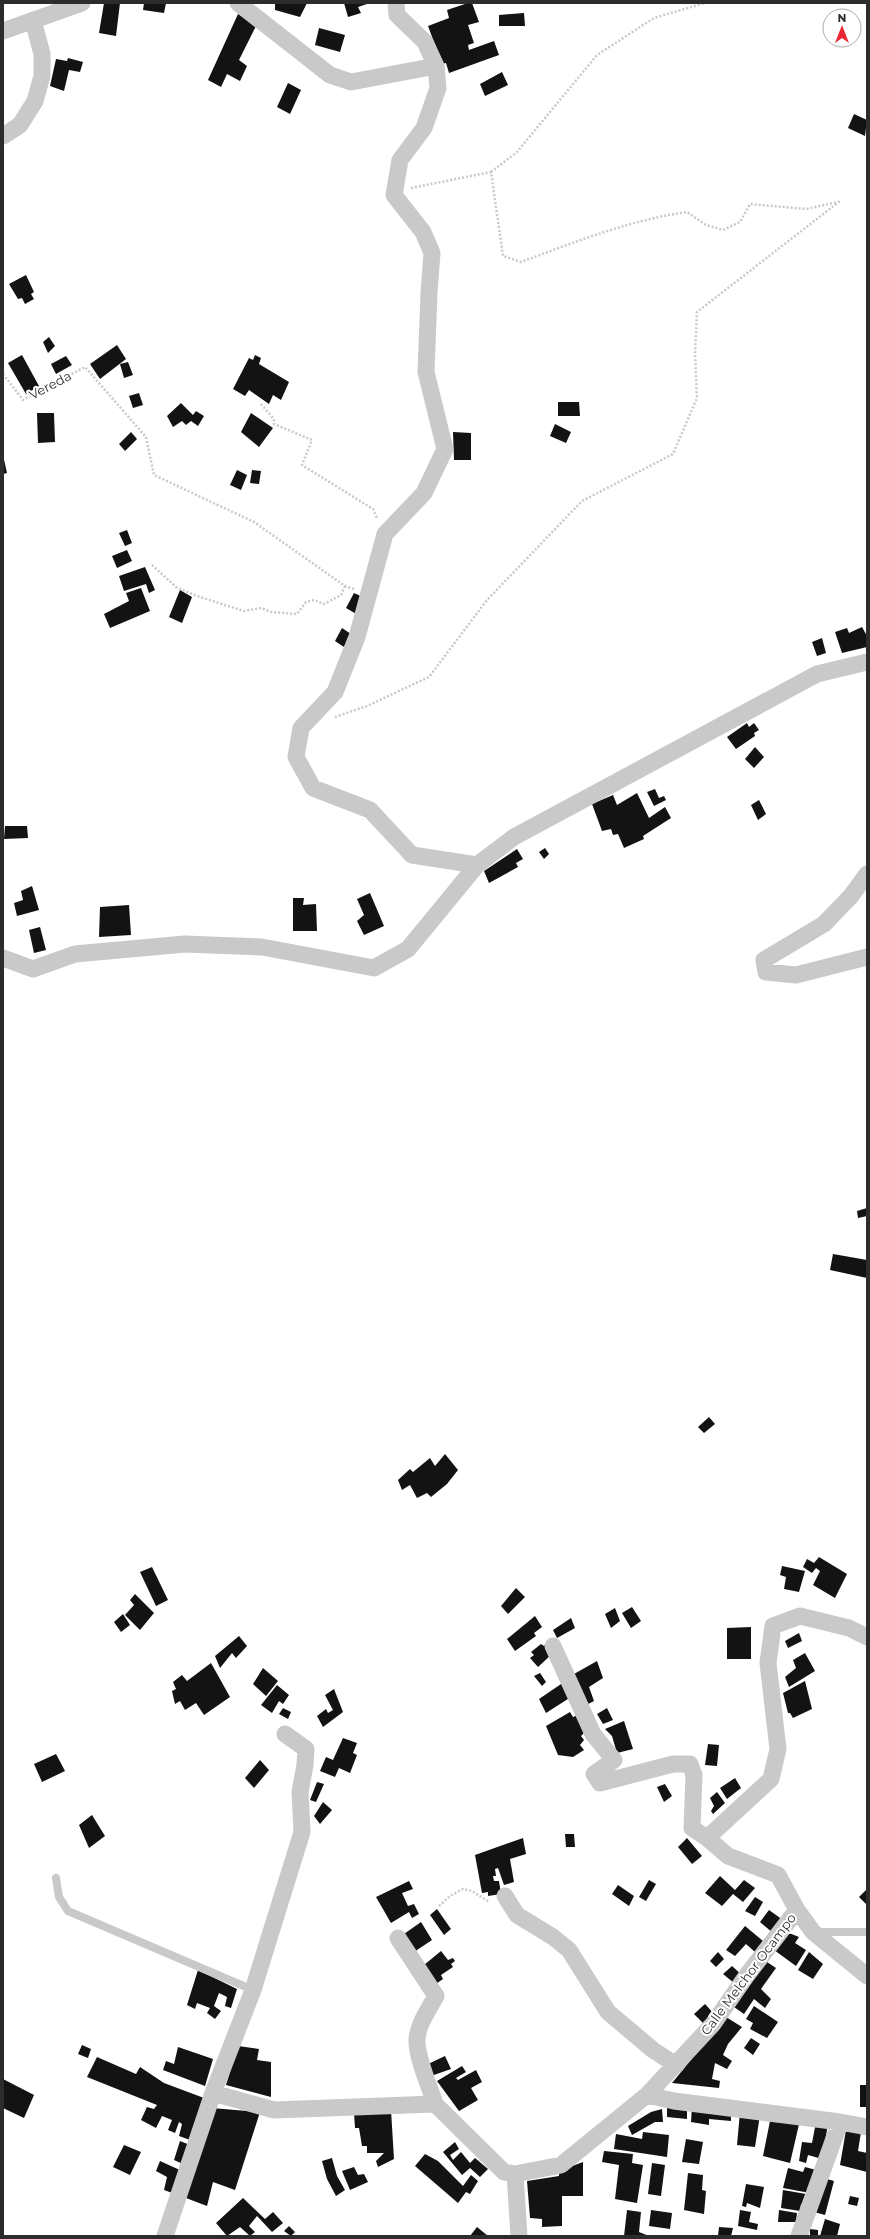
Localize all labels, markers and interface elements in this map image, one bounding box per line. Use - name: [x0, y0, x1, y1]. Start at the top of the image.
- north arrow: [822, 8, 862, 48]
- text: N: [838, 11, 846, 25]
- street label: Vereda: [26, 367, 74, 403]
- street label: Calle Melchor Ocampo: [697, 1910, 799, 2038]

